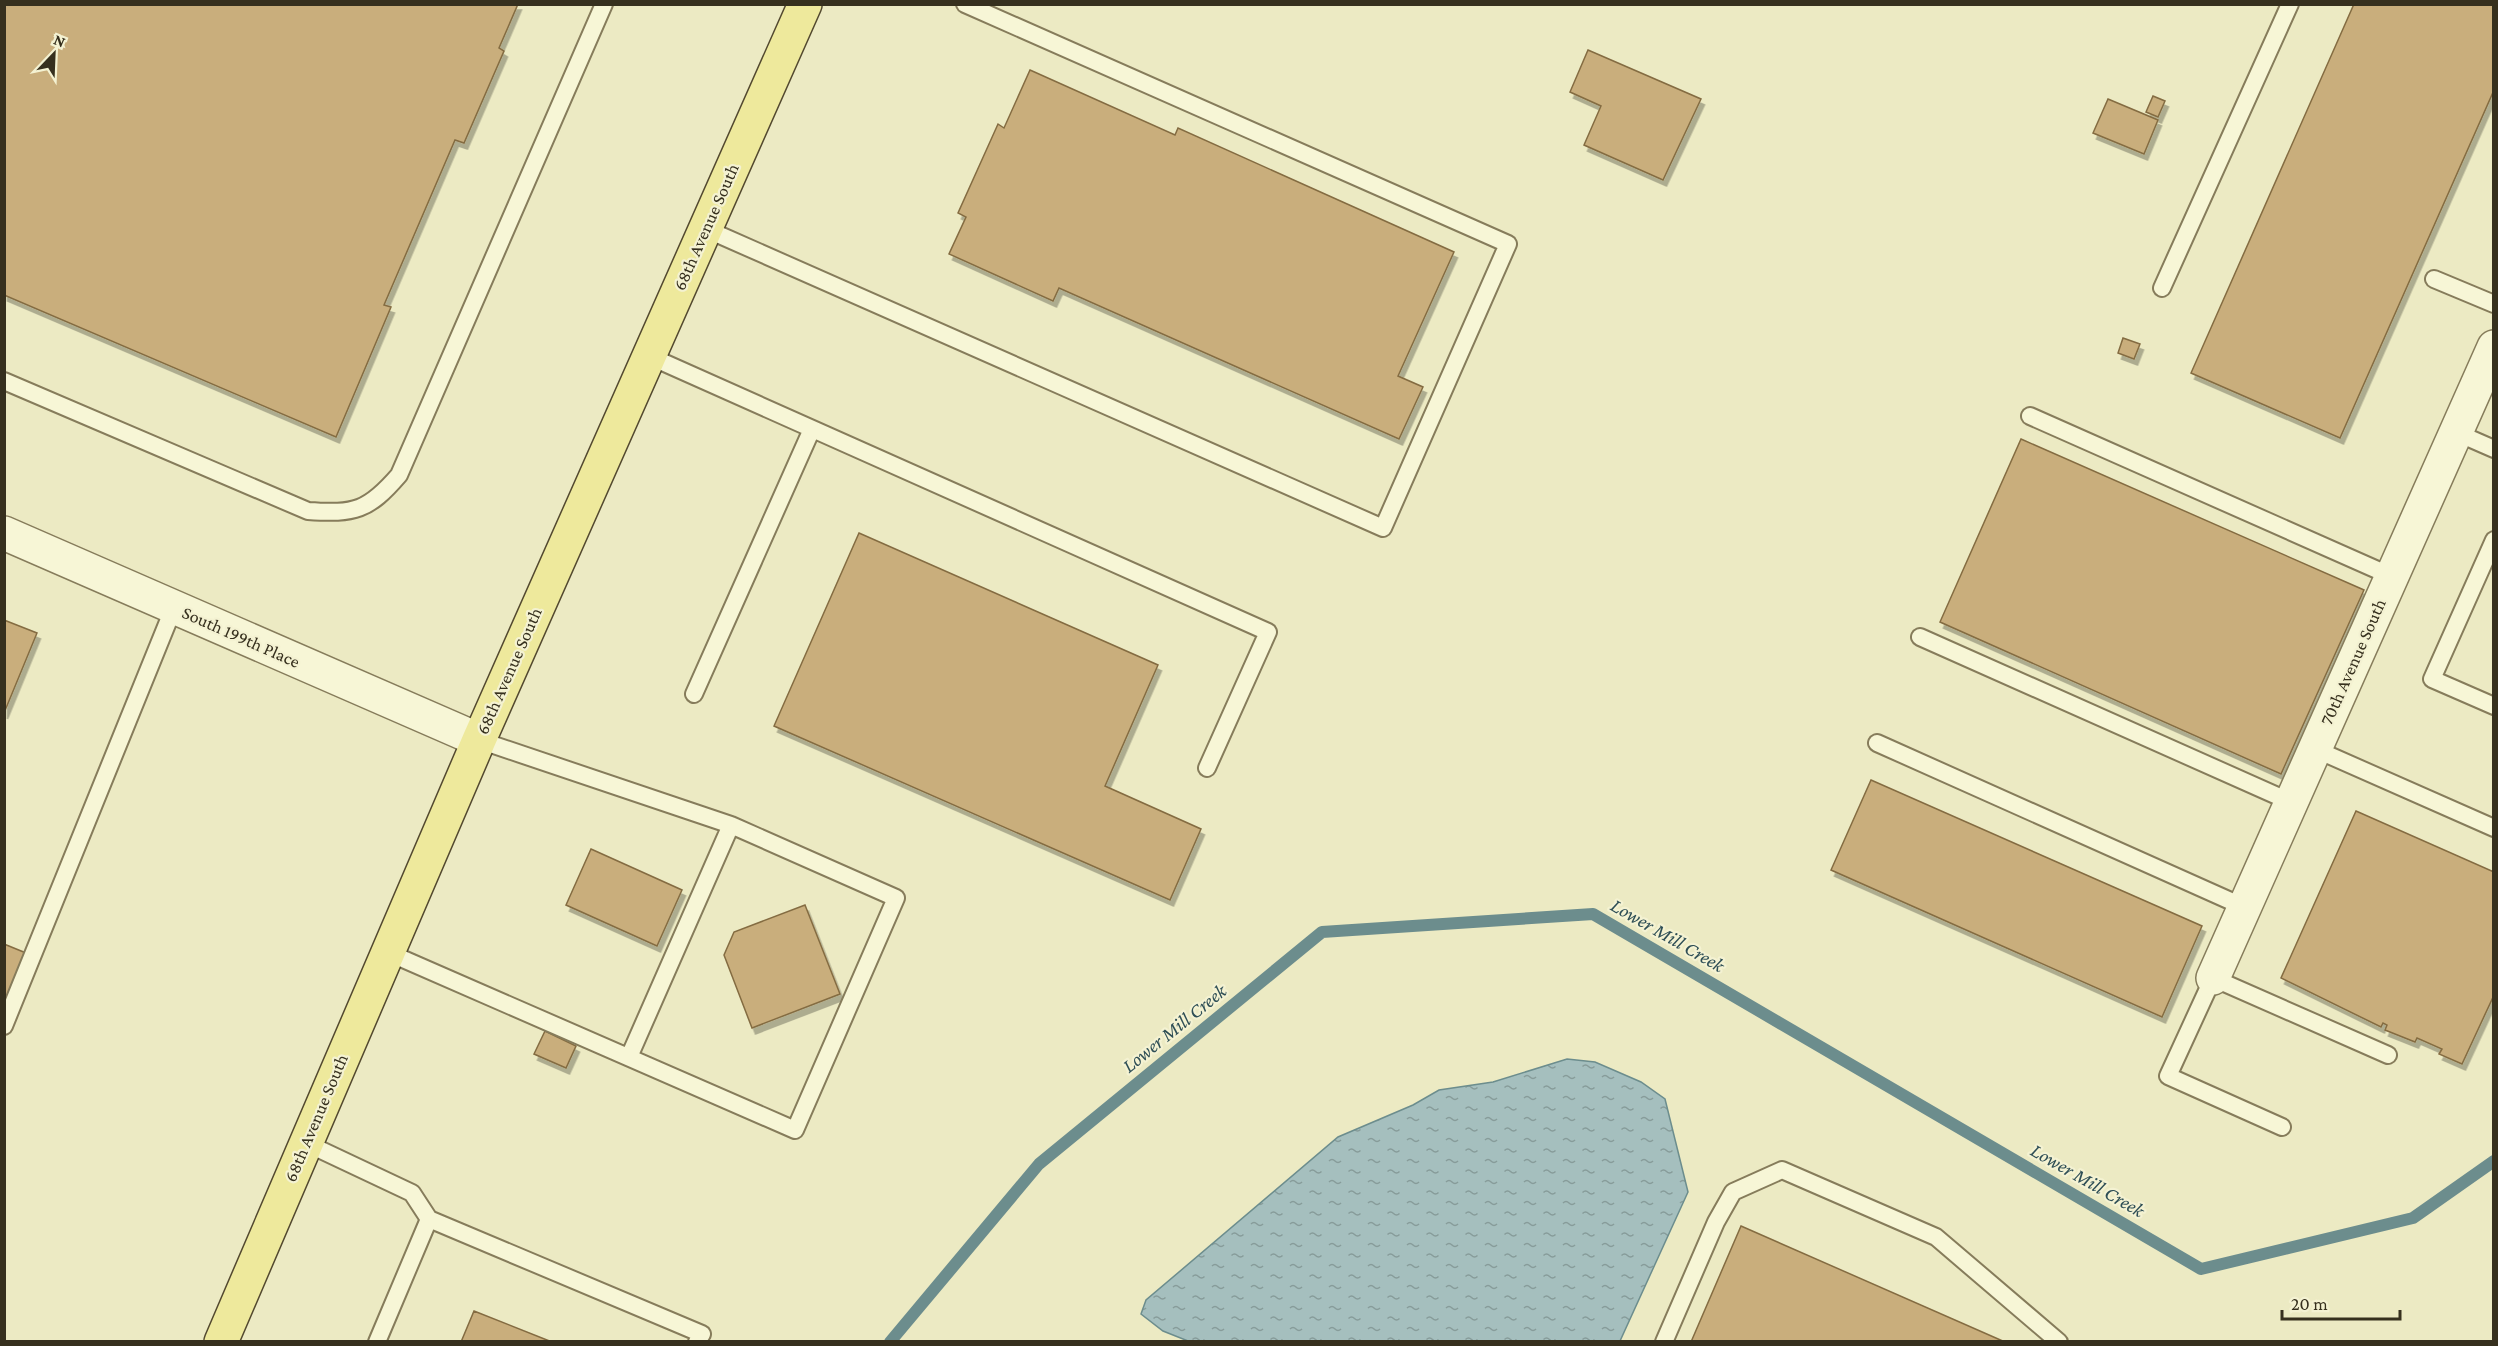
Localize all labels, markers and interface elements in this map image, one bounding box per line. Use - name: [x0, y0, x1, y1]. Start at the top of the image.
- north arrow: [24, 24, 84, 84]
- text: N: [51, 31, 68, 51]
- street label: 68th Avenue South: [669, 160, 743, 293]
- street label: 70th Avenue South: [2316, 595, 2390, 728]
- street label: South 199th Place: [179, 602, 303, 672]
- street label: 68th Avenue South: [472, 604, 546, 737]
- water label: Lower Mill Creek: [1607, 894, 1730, 977]
- water label: Lower Mill Creek: [1118, 979, 1231, 1077]
- street label: 68th Avenue South: [280, 1051, 352, 1185]
- water label: Lower Mill Creek: [2027, 1139, 2150, 1222]
- scale bar: [2282, 1283, 2400, 1321]
- text: 20 m: [2291, 1294, 2328, 1314]

